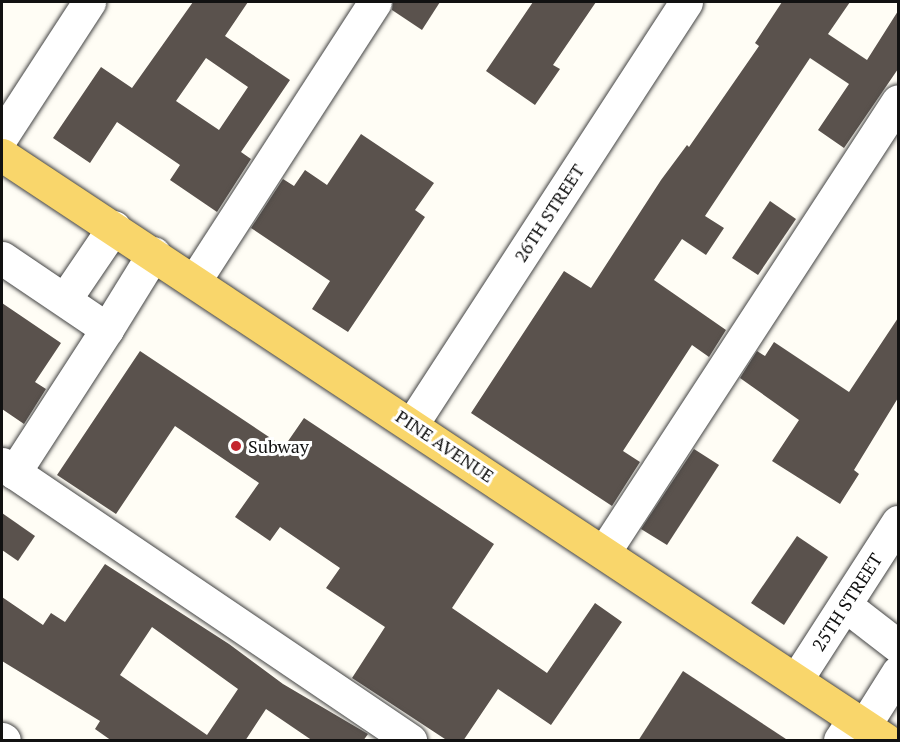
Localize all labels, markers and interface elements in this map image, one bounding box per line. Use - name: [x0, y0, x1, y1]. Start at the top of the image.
- street label: 26TH STREET: [509, 160, 589, 266]
- street label: PINE AVENUE: [392, 405, 498, 487]
- place label: Subway: [248, 435, 309, 457]
- marker: Subway: [229, 439, 243, 453]
- street label: 25TH STREET: [807, 549, 887, 655]

